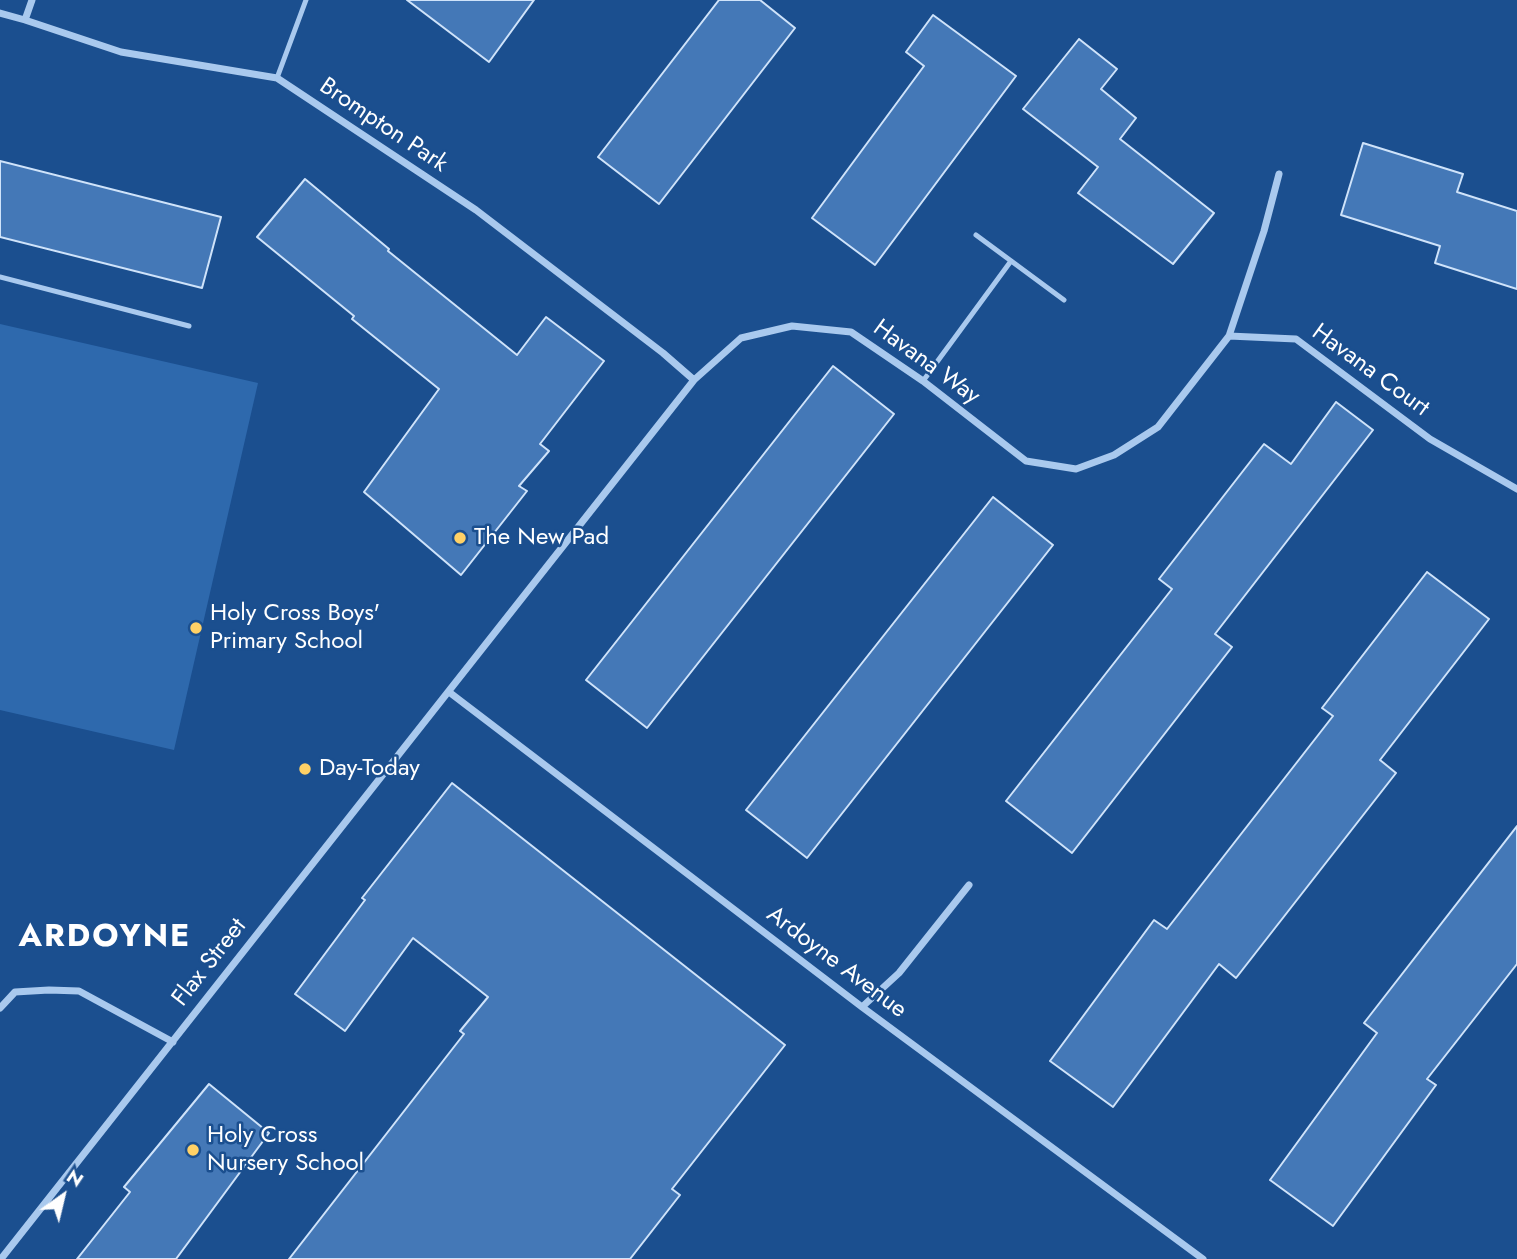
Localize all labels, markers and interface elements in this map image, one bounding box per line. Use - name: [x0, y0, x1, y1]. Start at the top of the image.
- street label: Brompton Park: [314, 73, 452, 179]
- street label: Havana Way: [867, 315, 985, 411]
- street label: Havana Court: [1306, 319, 1434, 423]
- place label: The New Pad: [474, 524, 609, 552]
- marker: The New Pad: [452, 530, 468, 546]
- place label: Holy Cross Boys' Primary School: [210, 600, 380, 656]
- marker: Holy Cross Boys' Primary School: [188, 620, 204, 636]
- place label: Day-Today: [319, 755, 420, 783]
- marker: Day-Today: [297, 761, 313, 777]
- street label: Ardoyne Avenue: [760, 901, 912, 1025]
- street label: Flax Street: [167, 913, 253, 1013]
- district label: ARDOYNE: [19, 919, 191, 957]
- place label: Holy Cross Nursery School: [207, 1122, 364, 1178]
- marker: Holy Cross Nursery School: [185, 1142, 201, 1158]
- north arrow: [28, 1161, 98, 1231]
- text: N: [61, 1163, 89, 1194]

